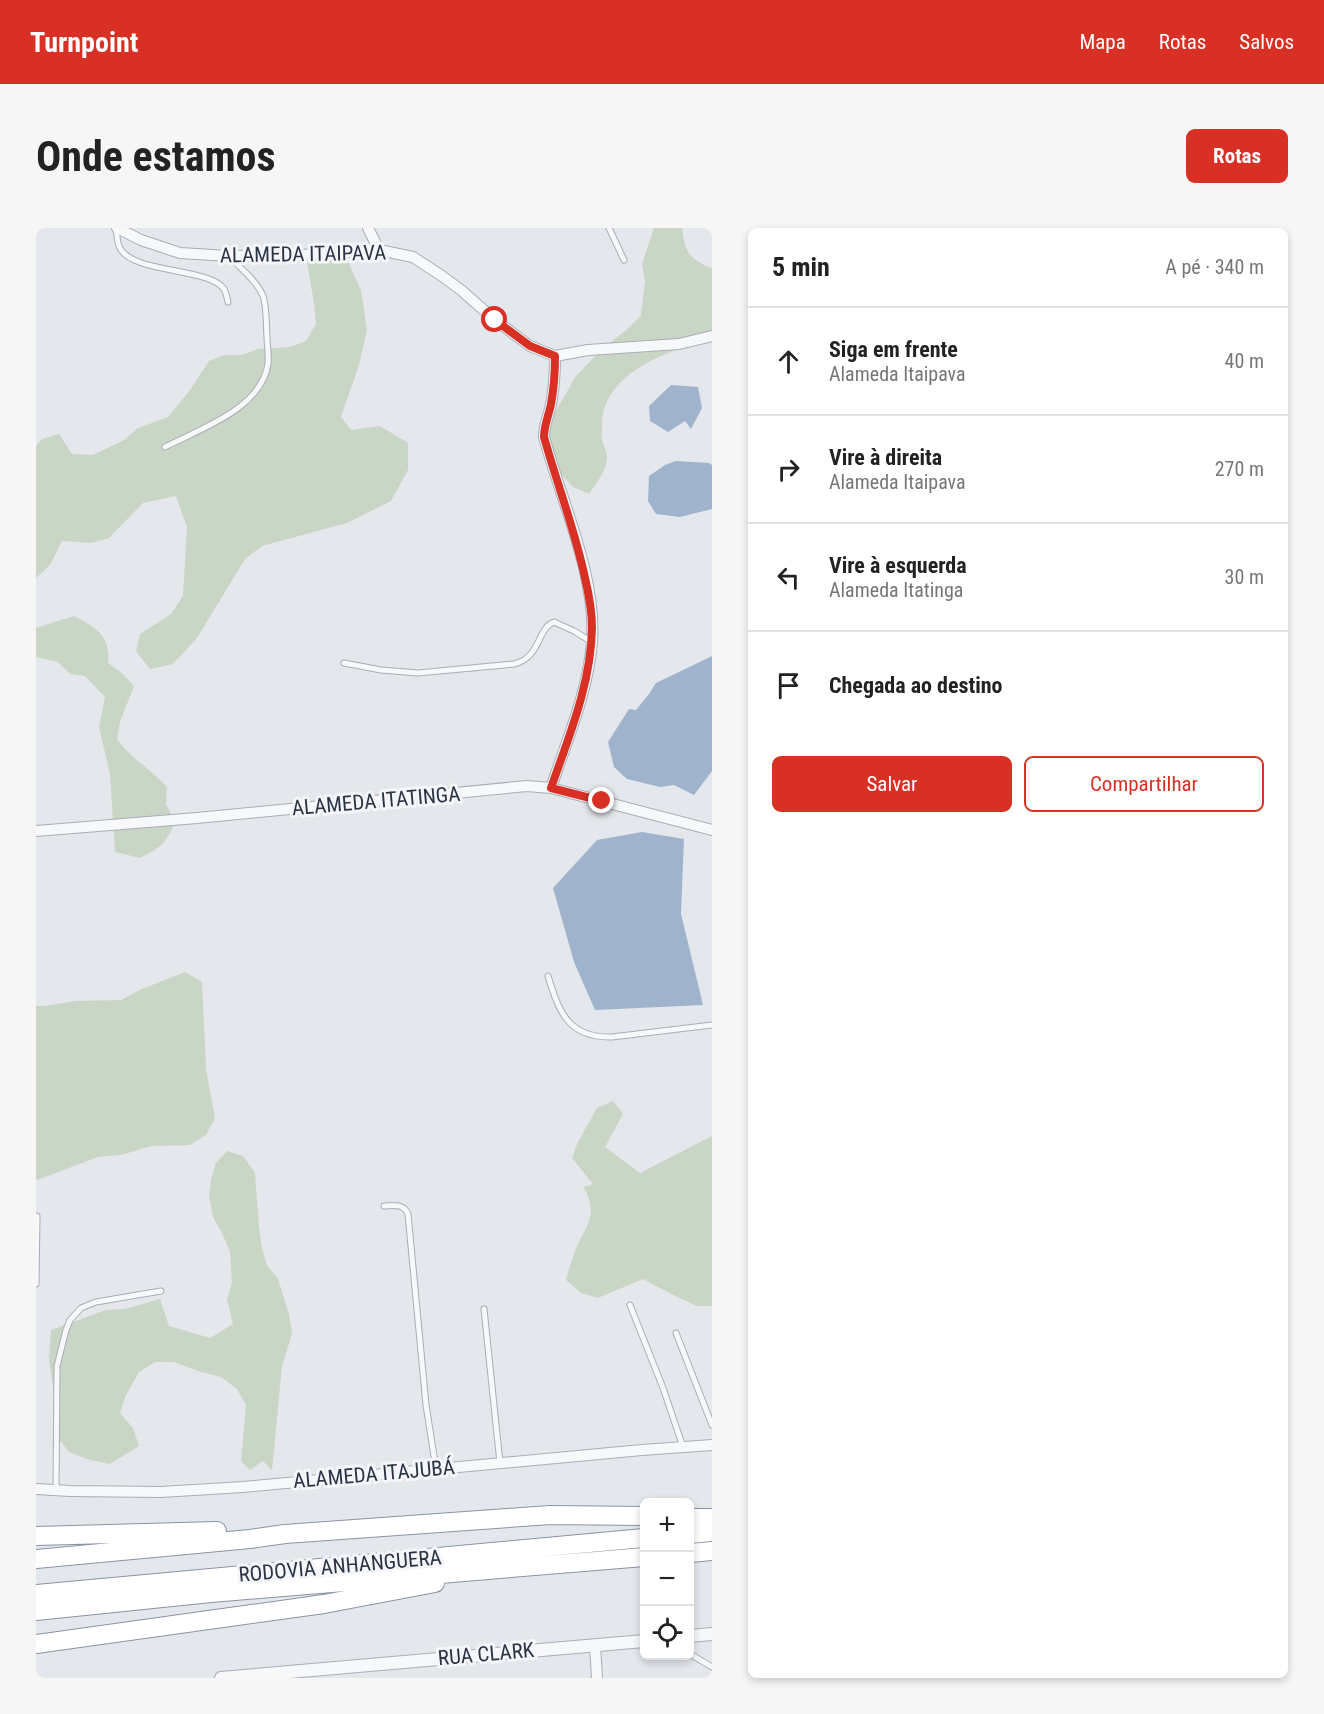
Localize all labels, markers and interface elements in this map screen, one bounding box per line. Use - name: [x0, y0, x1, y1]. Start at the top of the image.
- text: Turnpoint: [30, 26, 138, 59]
- text: Mapa: [1079, 30, 1126, 54]
- text: Rotas: [1159, 30, 1206, 54]
- text: Salvos: [1239, 30, 1294, 54]
- button: Rotas: [1186, 129, 1288, 183]
- text: Onde estamos: [36, 132, 276, 181]
- street label: ALAMEDA ITAIPAVA: [220, 241, 386, 267]
- text: 5 min: [772, 252, 830, 282]
- text: A pé · 340 m: [1165, 255, 1264, 279]
- route start: [481, 306, 507, 332]
- text: Siga em frente: [829, 337, 958, 362]
- icon: ahead: [772, 345, 805, 378]
- text: 40 m: [1225, 349, 1264, 373]
- text: Alameda Itaipava: [829, 362, 966, 386]
- text: Vire à direita: [829, 445, 942, 470]
- icon: right: [772, 453, 805, 486]
- text: 270 m: [1215, 457, 1264, 481]
- text: Alameda Itaipava: [829, 470, 966, 494]
- text: Vire à esquerda: [829, 553, 967, 578]
- icon: left: [772, 561, 805, 594]
- text: 30 m: [1225, 565, 1264, 589]
- text: Alameda Itatinga: [829, 578, 963, 602]
- icon: arrive: [772, 669, 805, 702]
- text: Chegada ao destino: [829, 673, 1003, 698]
- button: Salvar: [772, 756, 1012, 812]
- button: Compartilhar: [1024, 756, 1264, 812]
- street label: ALAMEDA ITATINGA: [291, 782, 461, 820]
- route end: [588, 787, 614, 813]
- street label: ALAMEDA ITAJUBÁ: [292, 1455, 456, 1493]
- map controls: [640, 1498, 694, 1660]
- button: +: [640, 1498, 694, 1552]
- street label: RODOVIA ANHANGUERA: [238, 1545, 442, 1587]
- button: −: [640, 1552, 694, 1606]
- button: locate: [640, 1606, 694, 1660]
- street label: RUA CLARK: [437, 1638, 536, 1670]

